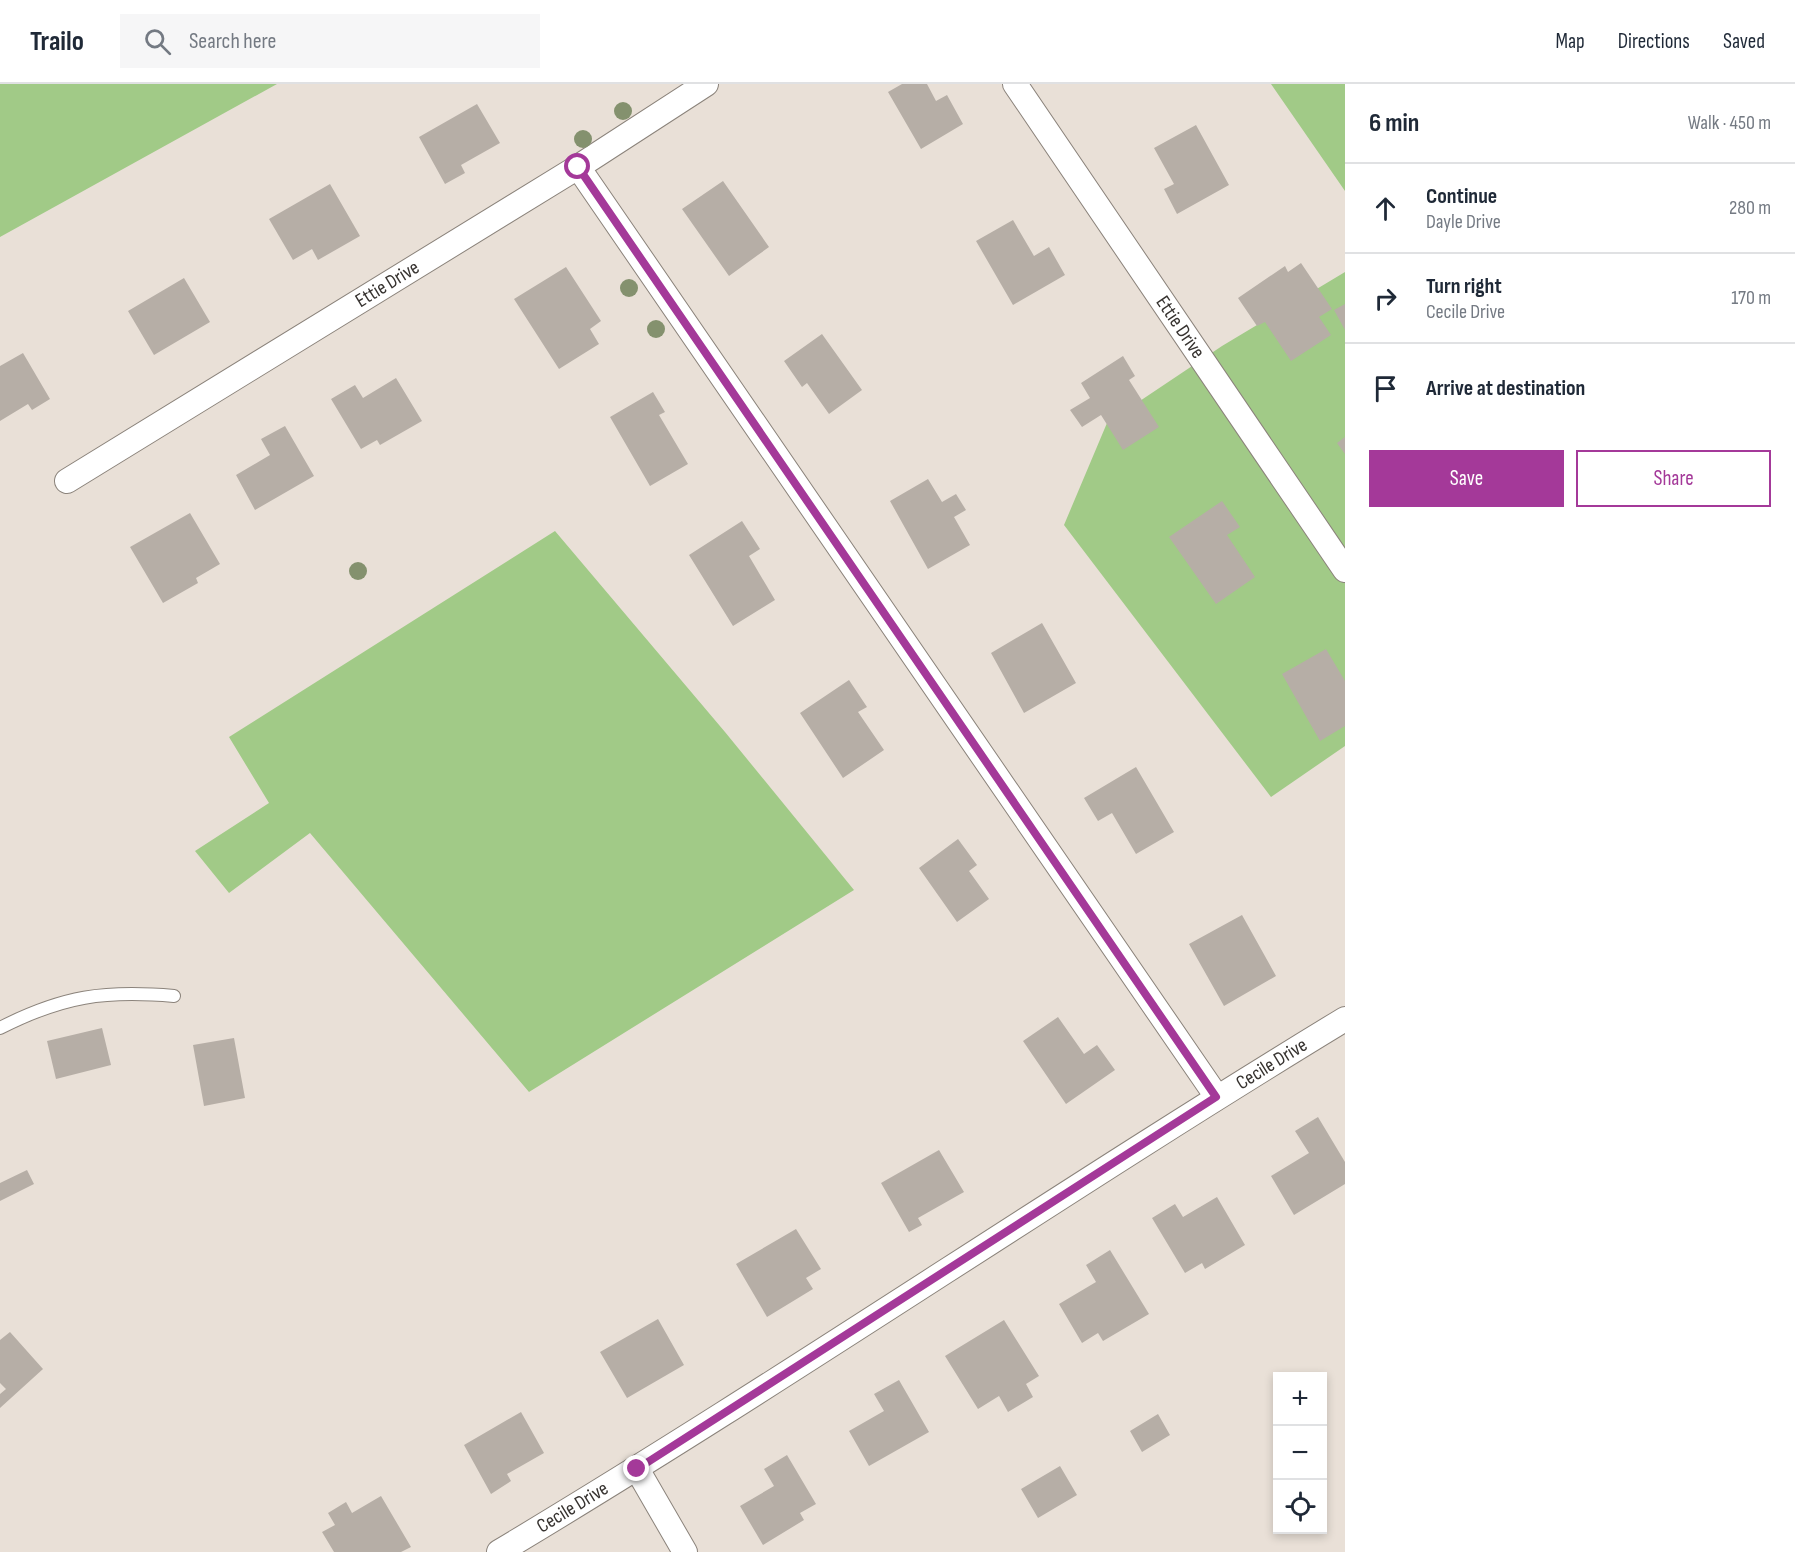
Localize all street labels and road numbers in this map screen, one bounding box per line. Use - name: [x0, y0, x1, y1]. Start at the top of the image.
- street label: Ettie Drive: [351, 255, 424, 313]
- street label: Ettie Drive: [1150, 291, 1210, 363]
- street label: Cecile Drive: [1232, 1033, 1312, 1095]
- street label: Cecile Drive: [533, 1477, 613, 1538]

